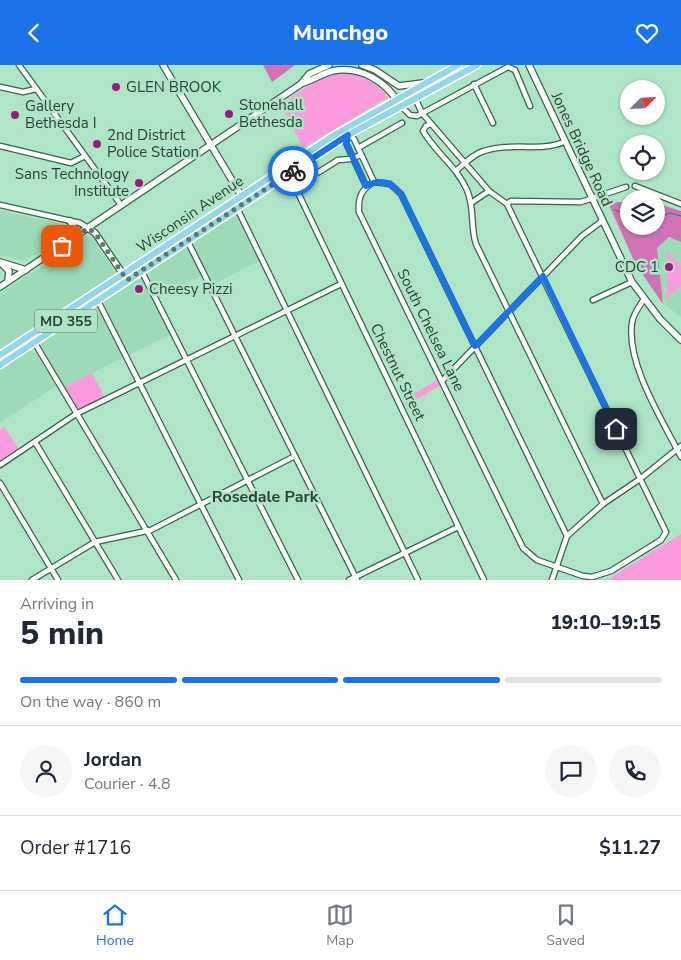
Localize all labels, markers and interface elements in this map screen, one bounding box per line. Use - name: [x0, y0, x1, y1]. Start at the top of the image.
- text: Munchgo: [293, 18, 388, 48]
- icon: back: [20, 19, 48, 47]
- icon: heart: [633, 19, 661, 47]
- place label: GLEN BROOK: [126, 77, 222, 97]
- north arrow: [620, 80, 665, 125]
- map controls: [620, 80, 665, 235]
- marker: GLEN BROOK: [110, 81, 122, 93]
- street label: Jones Bridge Road: [546, 88, 617, 209]
- place label: Stonehall Bethesda: [239, 95, 304, 132]
- place label: Gallery Bethesda I: [25, 96, 96, 133]
- marker: Stonehall Bethesda: [223, 108, 235, 120]
- marker: Gallery Bethesda I: [9, 109, 21, 121]
- place label: 2nd District Police Station: [107, 125, 199, 162]
- button: locate: [620, 135, 665, 180]
- marker: 2nd District Police Station: [91, 138, 103, 150]
- courier: [268, 146, 318, 196]
- icon: bike: [279, 157, 307, 185]
- place label: Sans Technology Institute: [15, 164, 129, 201]
- street label: Wisconsin Avenue: [133, 171, 247, 257]
- marker: Sans Technology Institute: [133, 177, 145, 189]
- button: layers: [620, 190, 665, 235]
- pin: [41, 225, 83, 267]
- icon: bag: [48, 232, 76, 260]
- place label: CDC 1: [615, 257, 659, 277]
- marker: CDC 1: [663, 261, 675, 273]
- street label: South Chelsea Lane: [393, 265, 469, 395]
- place label: Cheesy Pizzi: [149, 279, 233, 299]
- marker: Cheesy Pizzi: [133, 283, 145, 295]
- road number: MD 355: [35, 310, 97, 333]
- street label: Chestnut Street: [366, 320, 431, 425]
- pin: [595, 408, 637, 450]
- icon: home: [602, 415, 630, 443]
- district label: Rosedale Park: [212, 486, 319, 508]
- text: Arriving in: [20, 593, 94, 615]
- text: 19:10–19:15: [550, 610, 661, 636]
- text: 5 min: [20, 612, 104, 655]
- text: On the way · 860 m: [20, 691, 161, 713]
- button: person: [20, 745, 72, 797]
- button: chat: [545, 745, 597, 797]
- button: phone: [609, 745, 661, 797]
- text: Jordan: [84, 747, 142, 773]
- text: Courier · 4.8: [84, 773, 170, 795]
- text: Order #1716: [20, 835, 131, 861]
- text: $11.27: [599, 835, 661, 861]
- tab: Home: [96, 901, 134, 950]
- tab: Map: [326, 901, 354, 950]
- tab: Saved: [546, 901, 585, 950]

